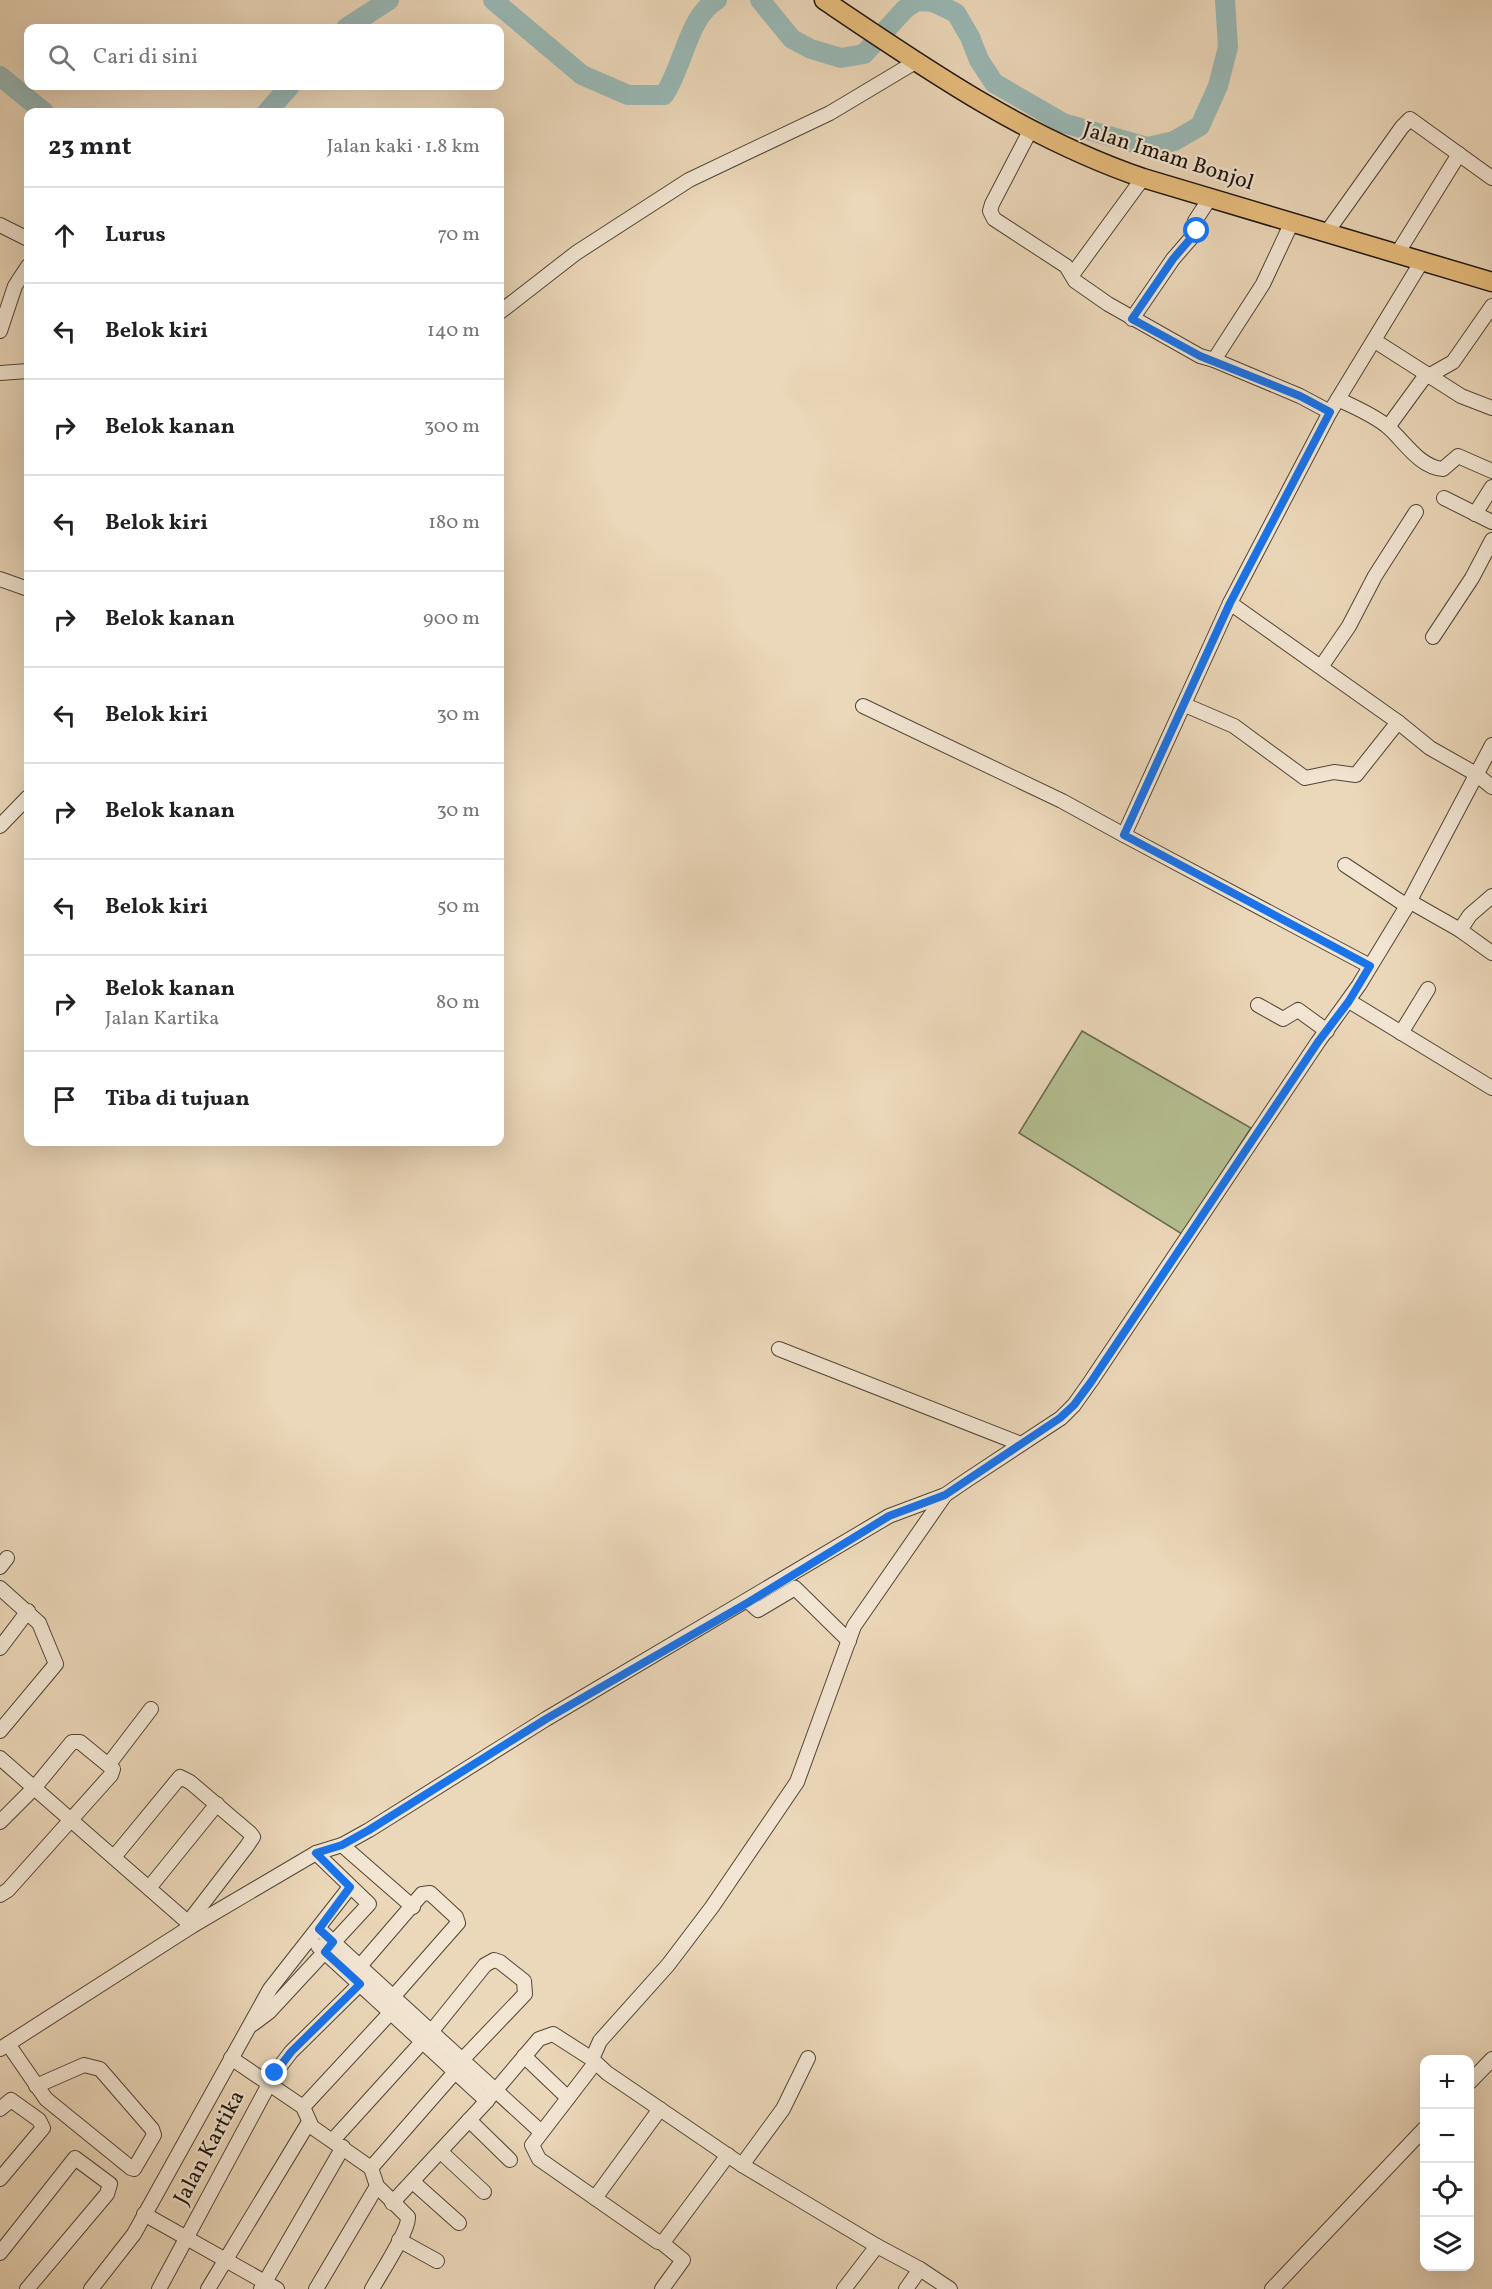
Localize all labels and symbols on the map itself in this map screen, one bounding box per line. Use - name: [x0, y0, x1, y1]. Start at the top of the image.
- street label: Jalan Imam Bonjol: [1078, 115, 1258, 199]
- route start: [1183, 217, 1209, 243]
- route end: [261, 2059, 287, 2085]
- street label: Jalan Kartika: [167, 2085, 253, 2211]

